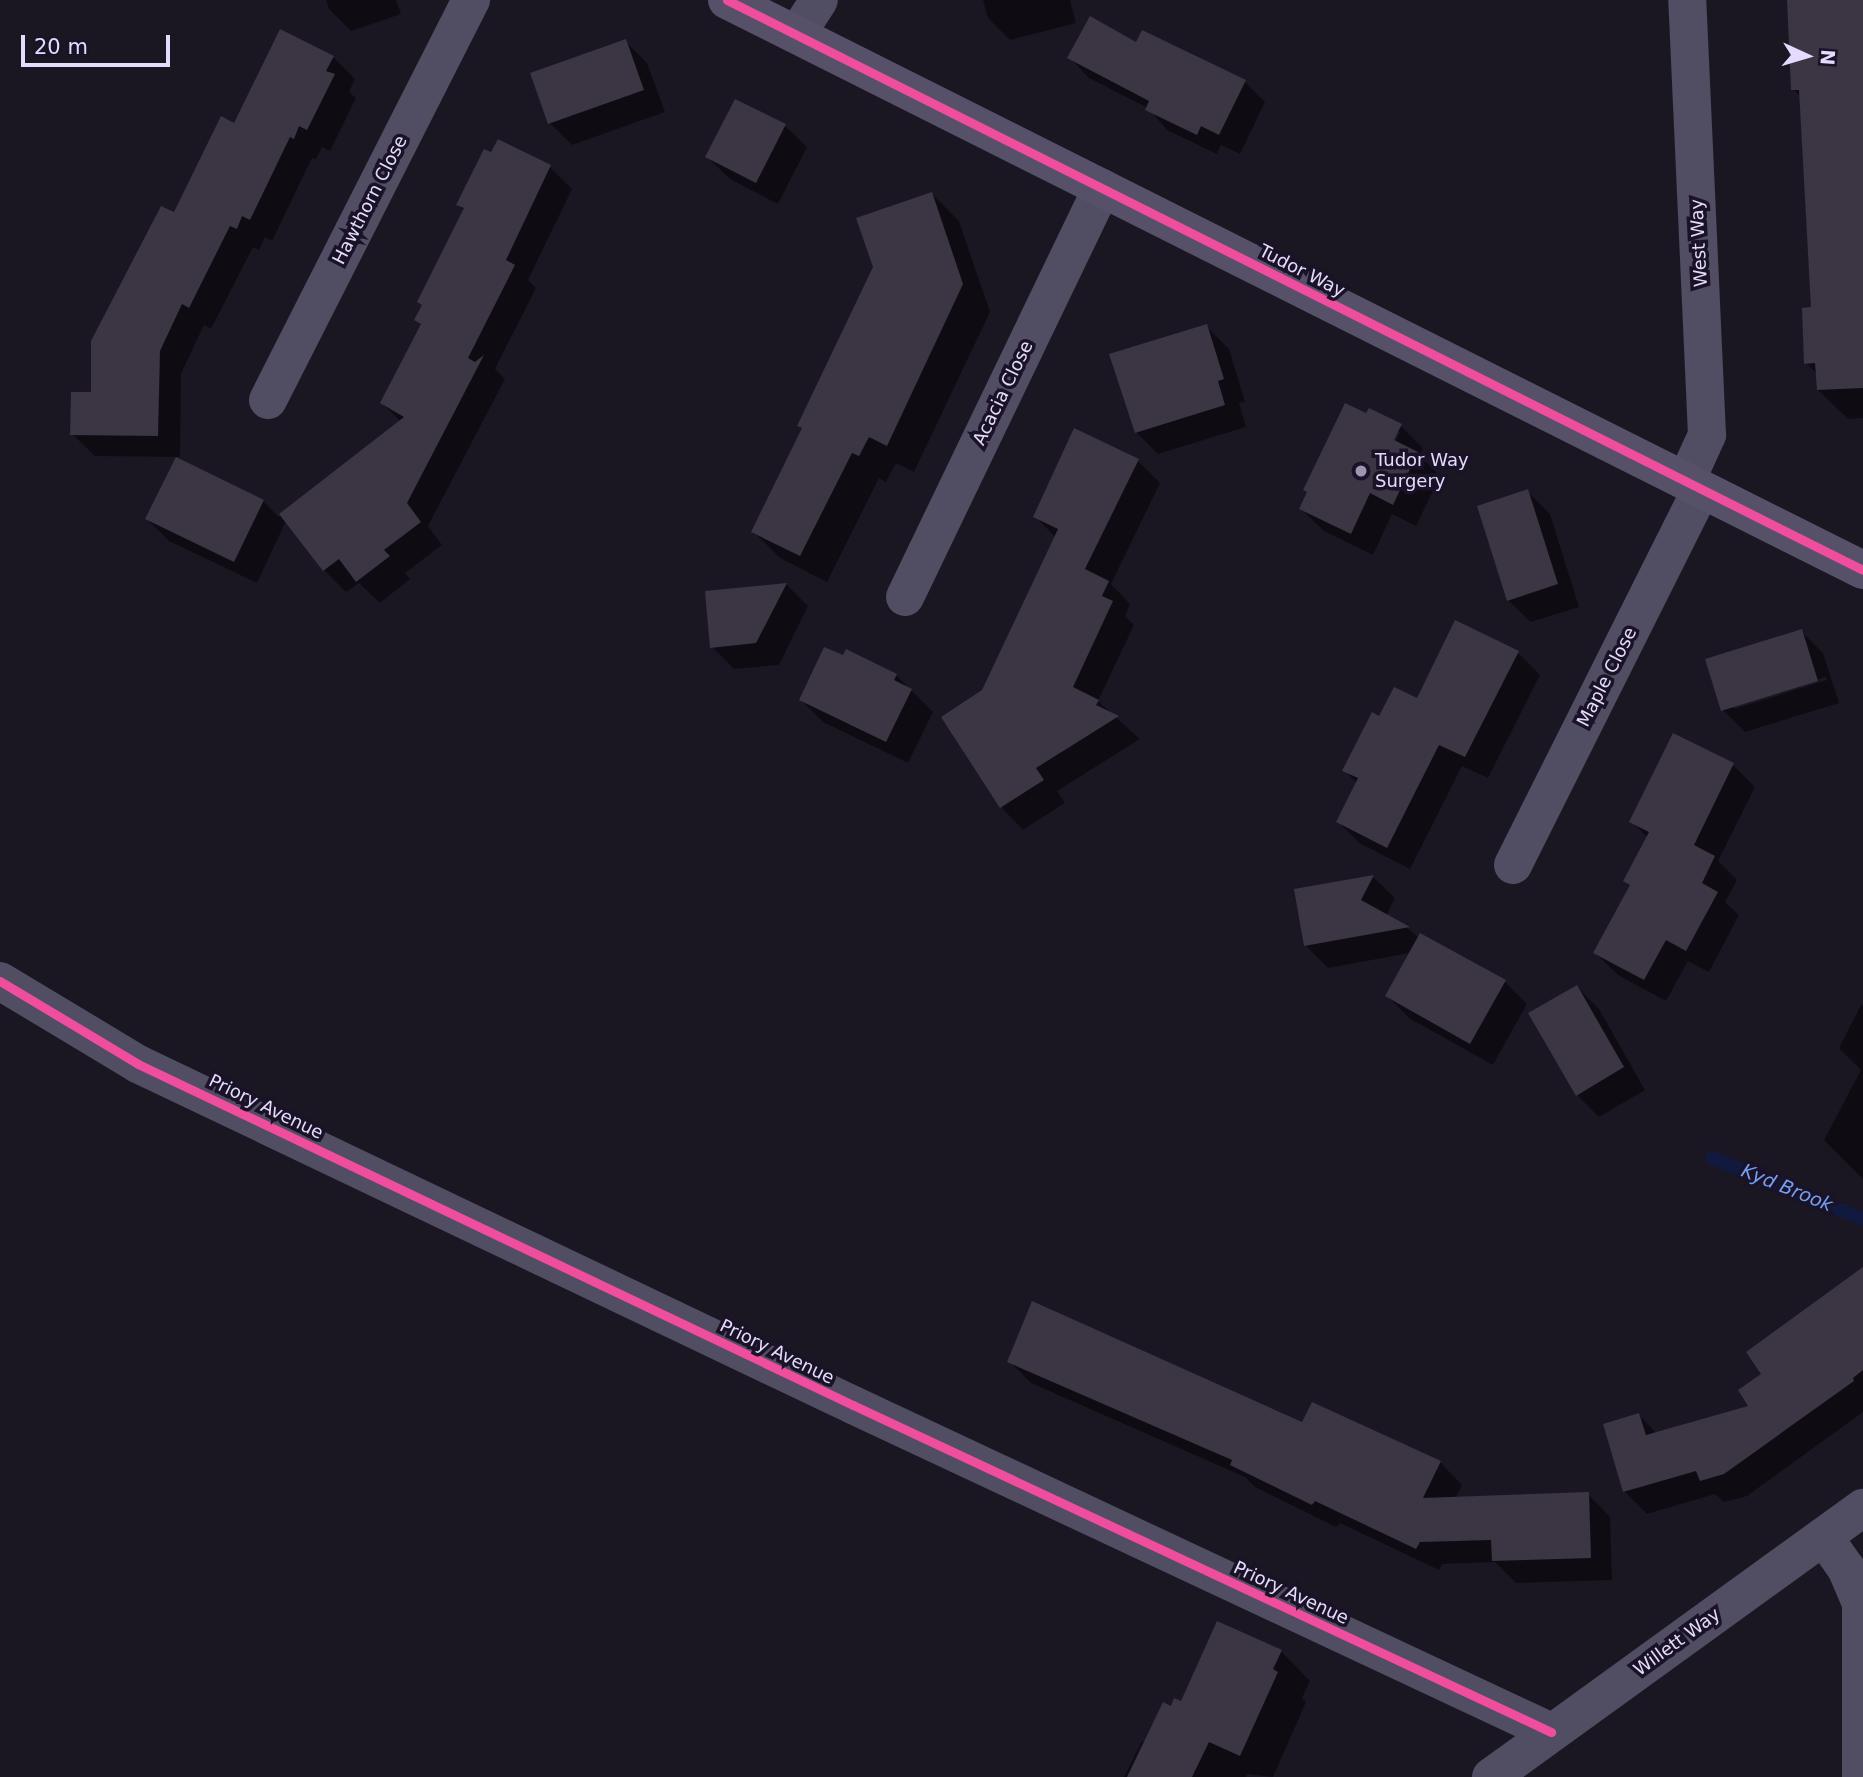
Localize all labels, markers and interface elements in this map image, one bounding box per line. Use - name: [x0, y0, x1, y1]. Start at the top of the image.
- scale bar: [24, 21, 173, 65]
- north arrow: [1772, 21, 1842, 91]
- text: 20 m: [34, 35, 88, 59]
- text: N: [1816, 49, 1839, 66]
- street label: Hawthorn Close: [328, 132, 412, 268]
- street label: West Way: [1686, 198, 1712, 288]
- street label: Tudor Way: [1255, 240, 1349, 302]
- street label: Acacia Close: [968, 337, 1038, 449]
- place label: Tudor Way Surgery: [1375, 450, 1469, 492]
- marker: Tudor Way Surgery: [1353, 463, 1369, 479]
- street label: Maple Close: [1573, 624, 1641, 730]
- street label: Priory Avenue: [205, 1070, 327, 1144]
- water label: Kyd Brook: [1738, 1159, 1836, 1217]
- street label: Priory Avenue: [716, 1315, 838, 1389]
- street label: Priory Avenue: [1230, 1557, 1352, 1629]
- street label: Willett Way: [1630, 1603, 1724, 1681]

